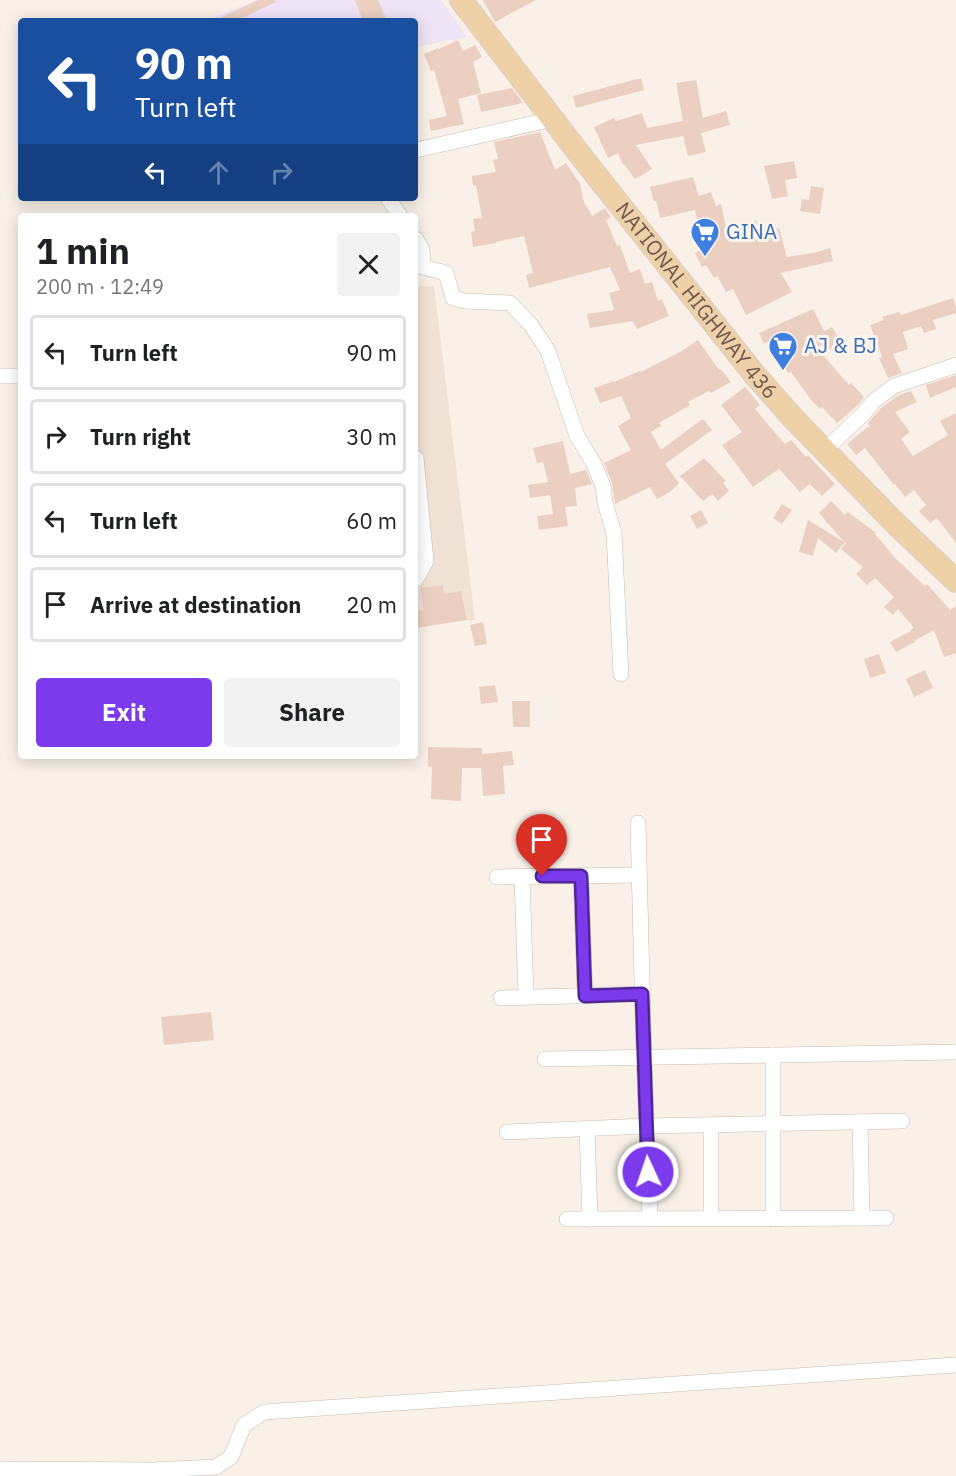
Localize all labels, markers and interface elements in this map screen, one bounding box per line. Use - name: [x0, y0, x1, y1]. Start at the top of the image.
- text: 90 m: [135, 36, 233, 91]
- icon: left: [36, 42, 114, 120]
- text: Turn left: [135, 89, 236, 124]
- icon: left: [139, 156, 172, 189]
- icon: ahead: [202, 156, 235, 189]
- icon: right: [265, 156, 298, 189]
- street label: NATIONAL HIGHWAY 436: [610, 196, 785, 405]
- supermarket icon: GINA: [689, 216, 721, 258]
- place label: GINA: [726, 217, 777, 245]
- text: 1 min: [36, 227, 130, 274]
- button: close: [337, 233, 400, 296]
- text: 200 m · 12:49: [36, 273, 164, 300]
- supermarket icon: AJ & BJ: [767, 330, 799, 372]
- place label: AJ & BJ: [804, 331, 877, 359]
- icon: left: [39, 336, 72, 369]
- text: Turn left: [90, 338, 178, 367]
- text: 90 m: [346, 338, 397, 367]
- icon: right: [39, 420, 72, 453]
- text: Turn right: [90, 422, 191, 451]
- text: 30 m: [346, 422, 397, 451]
- icon: left: [39, 504, 72, 537]
- text: Turn left: [90, 506, 178, 535]
- text: 60 m: [346, 506, 397, 535]
- icon: arrive: [39, 588, 72, 621]
- text: Arrive at destination: [90, 590, 301, 619]
- text: 20 m: [346, 590, 397, 619]
- button: Exit: [36, 678, 212, 747]
- button: Share: [224, 678, 400, 747]
- pin: [516, 814, 567, 876]
- icon: arrive: [525, 823, 558, 856]
- position arrow: [616, 1140, 680, 1204]

